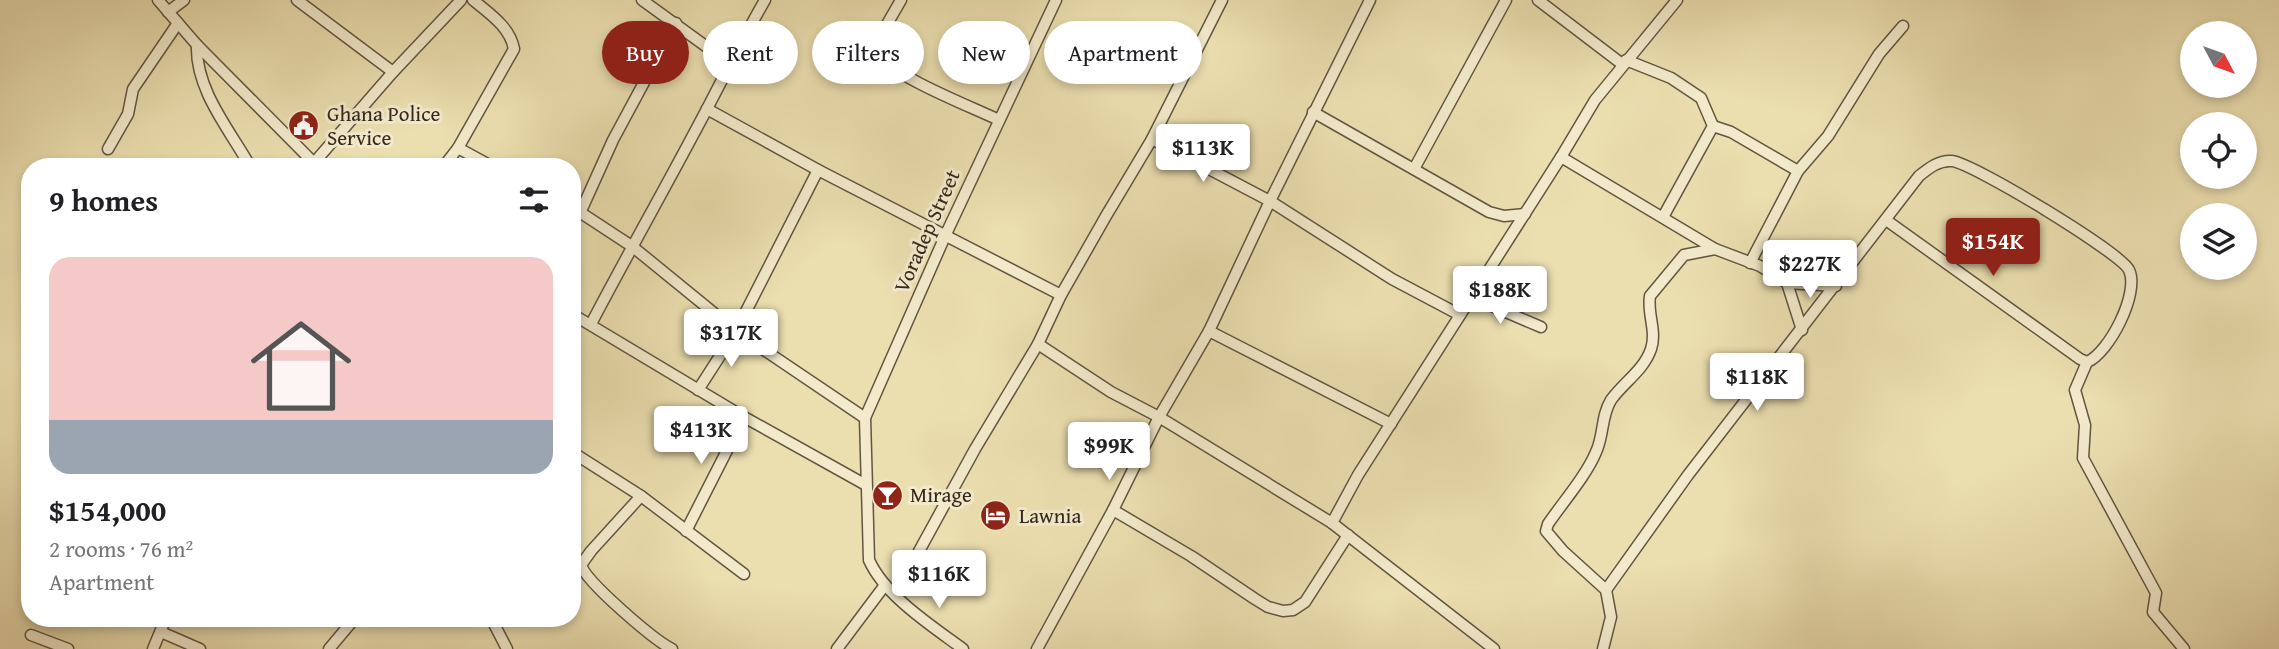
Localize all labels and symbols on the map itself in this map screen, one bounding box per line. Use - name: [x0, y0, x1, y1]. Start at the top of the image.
- north arrow: [2180, 21, 2258, 98]
- place label: Ghana Police Service: [327, 98, 441, 153]
- public building icon: Ghana Police Service: [287, 109, 321, 143]
- pin: $113K: [1154, 124, 1252, 184]
- street label: Voradep Street: [886, 164, 968, 297]
- pin: $154K: [1944, 218, 2042, 278]
- pin: $227K: [1761, 240, 1859, 300]
- pin: $188K: [1451, 266, 1549, 326]
- pin: $317K: [682, 310, 780, 369]
- pin: $118K: [1708, 354, 1806, 413]
- pin: $413K: [652, 406, 750, 466]
- pin: $99K: [1068, 422, 1150, 482]
- bar icon: Mirage: [870, 478, 904, 512]
- place label: Mirage: [910, 479, 972, 510]
- hotel icon: Lawnia: [979, 499, 1013, 533]
- place label: Lawnia: [1019, 500, 1081, 531]
- pin: $116K: [890, 550, 988, 610]

